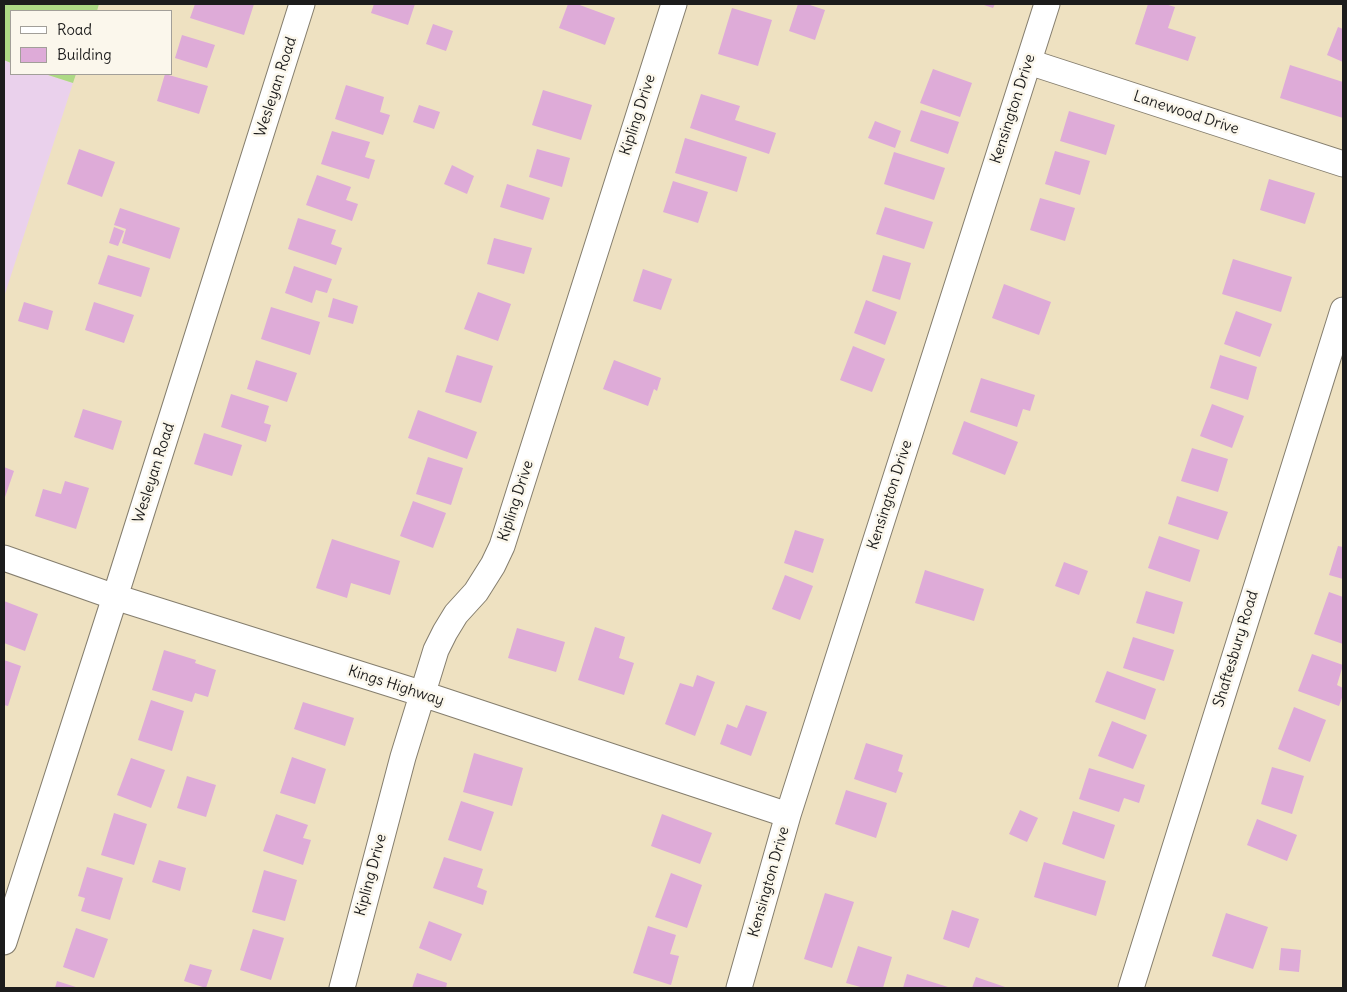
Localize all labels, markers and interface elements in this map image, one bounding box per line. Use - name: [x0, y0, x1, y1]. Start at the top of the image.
- legend: [10, 10, 172, 75]
- text: Road: [57, 20, 92, 39]
- street label: Wesleyan Road: [251, 35, 301, 139]
- text: Building: [57, 45, 112, 64]
- street label: Kensington Drive: [987, 52, 1039, 166]
- street label: Kipling Drive: [616, 72, 660, 158]
- street label: Lanewood Drive: [1131, 87, 1241, 139]
- street label: Wesleyan Road: [129, 421, 179, 525]
- street label: Kensington Drive: [864, 438, 916, 552]
- street label: Kipling Drive: [494, 458, 538, 544]
- street label: Shaftesbury Road: [1210, 589, 1262, 709]
- street label: Kings Highway: [346, 662, 446, 710]
- street label: Kensington Drive: [745, 825, 793, 939]
- street label: Kipling Drive: [351, 832, 391, 918]

